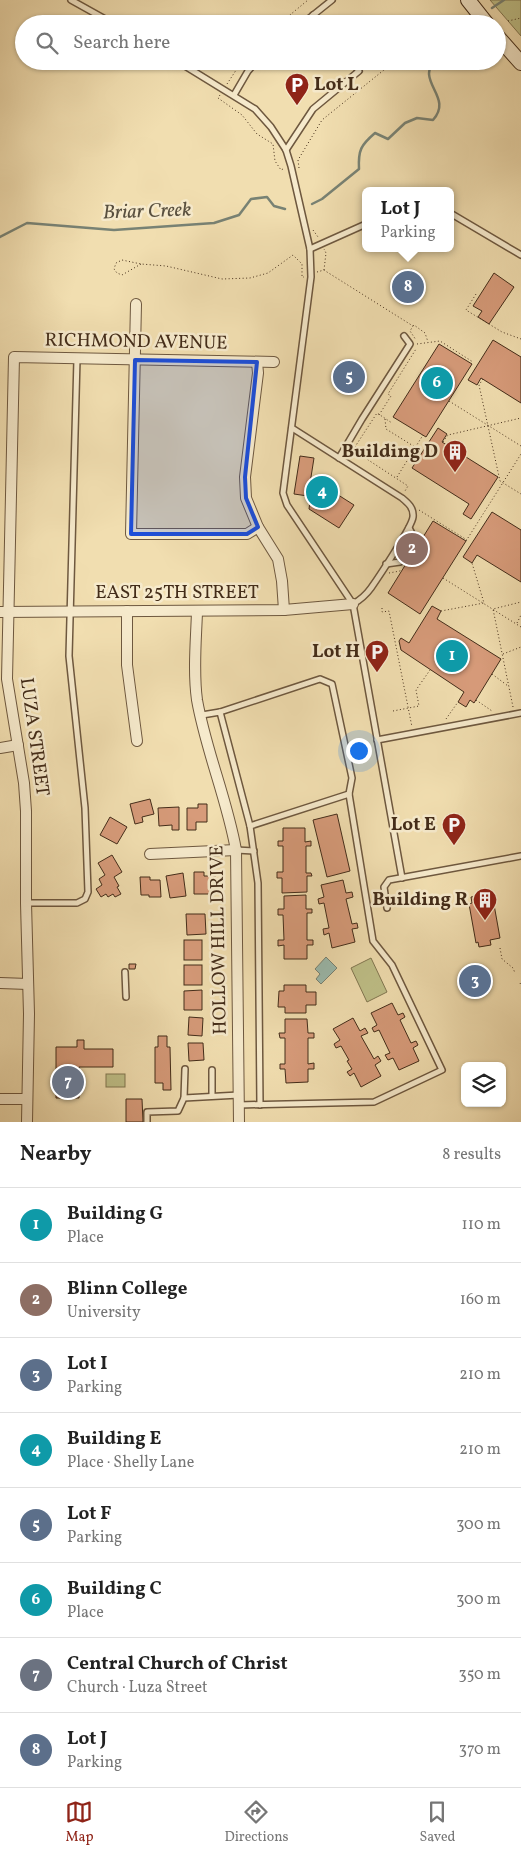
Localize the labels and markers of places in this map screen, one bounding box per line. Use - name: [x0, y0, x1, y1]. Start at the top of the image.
- parking icon: Lot L: [284, 72, 310, 106]
- place label: Lot L: [314, 72, 359, 98]
- pin: 8: [392, 268, 424, 306]
- pin: 5: [333, 358, 365, 396]
- pin: 6: [421, 364, 453, 402]
- place label: Building D: [342, 439, 438, 465]
- building icon: Building D: [442, 439, 468, 473]
- pin: 4: [306, 473, 338, 511]
- pin: 2: [396, 530, 428, 568]
- pin: 1: [436, 637, 468, 675]
- place label: Lot H: [312, 639, 360, 665]
- parking icon: Lot H: [364, 639, 390, 673]
- place label: Lot E: [391, 812, 436, 838]
- parking icon: Lot E: [441, 812, 467, 846]
- place label: Building R: [372, 887, 468, 913]
- building icon: Building R: [472, 887, 498, 921]
- pin: 3: [459, 962, 491, 1000]
- pin: 7: [52, 1063, 84, 1101]

